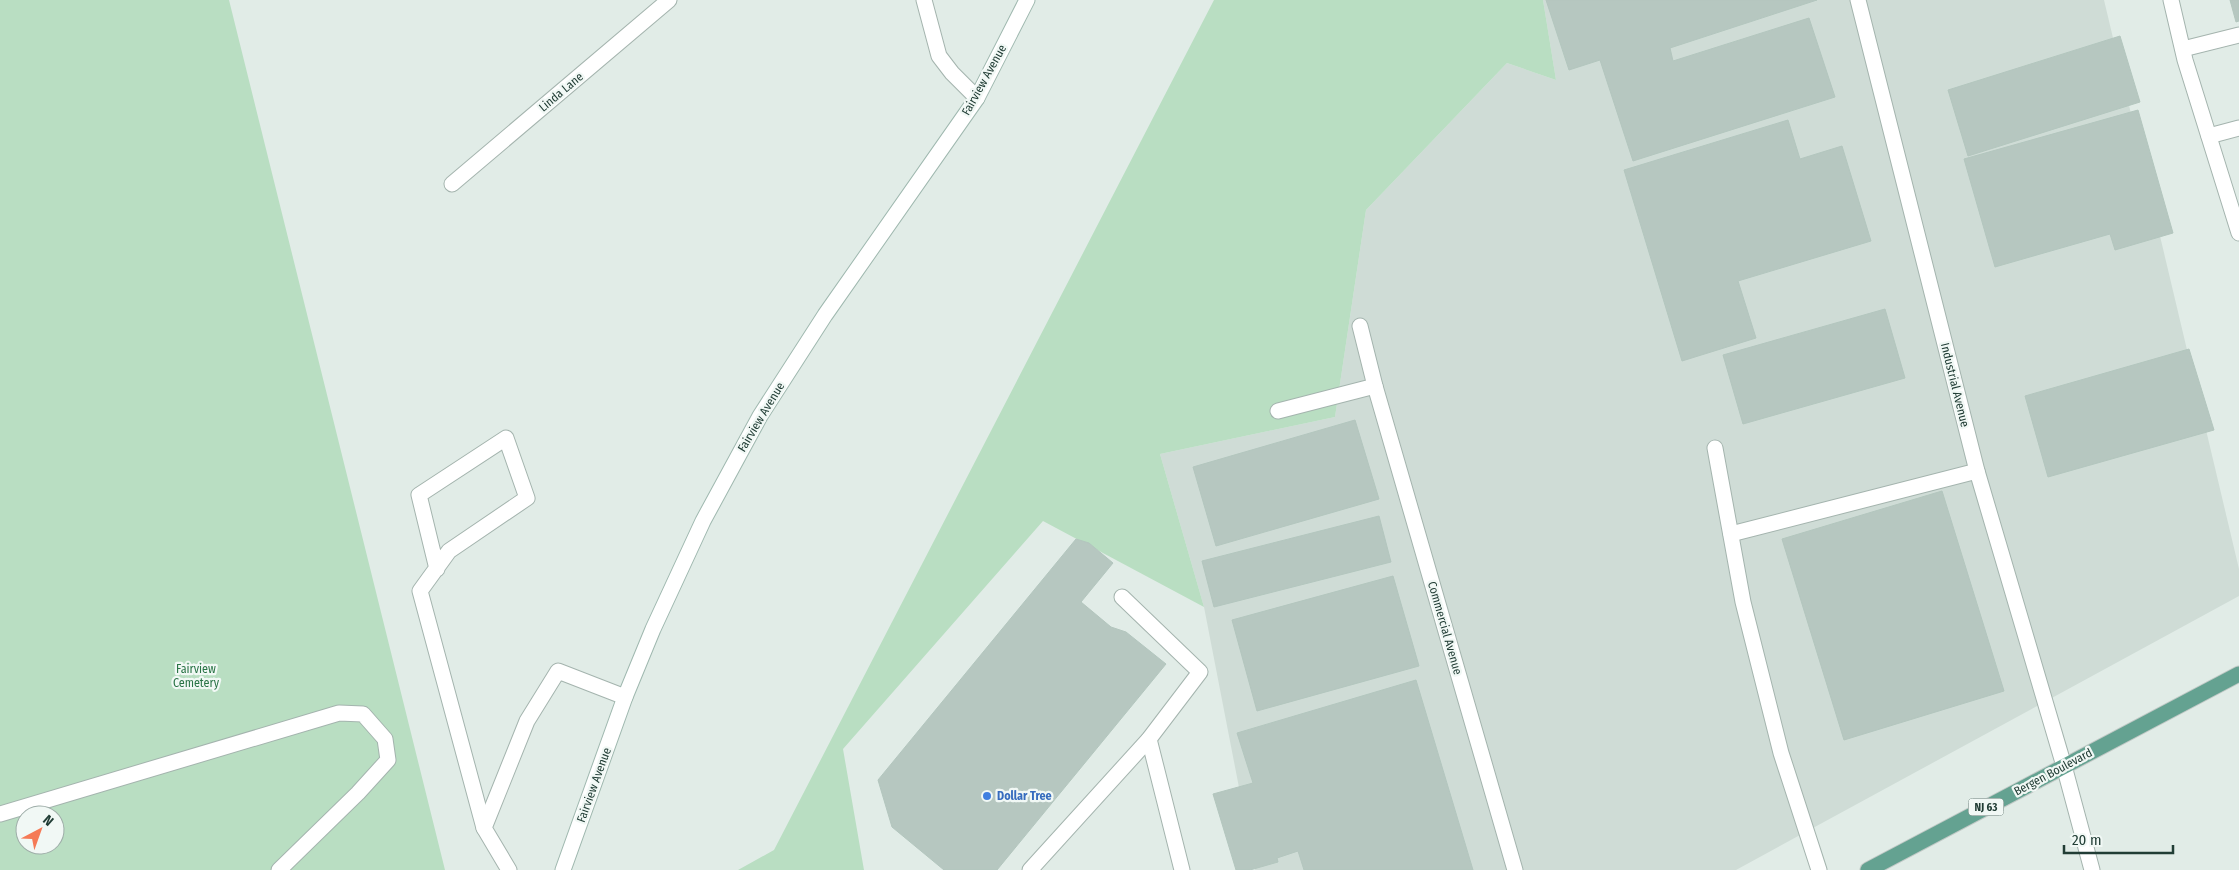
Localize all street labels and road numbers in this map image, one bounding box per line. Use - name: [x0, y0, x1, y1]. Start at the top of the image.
- street label: Fairview Avenue: [959, 42, 1009, 118]
- street label: Linda Lane: [536, 70, 586, 114]
- street label: Industrial Avenue: [1938, 341, 1972, 429]
- street label: Fairview Avenue: [735, 380, 787, 454]
- street label: Commercial Avenue: [1425, 580, 1465, 676]
- street label: Fairview Avenue: [574, 746, 614, 824]
- street label: Bergen Boulevard: [2012, 746, 2094, 798]
- road number: NJ 63: [1968, 799, 2004, 816]

